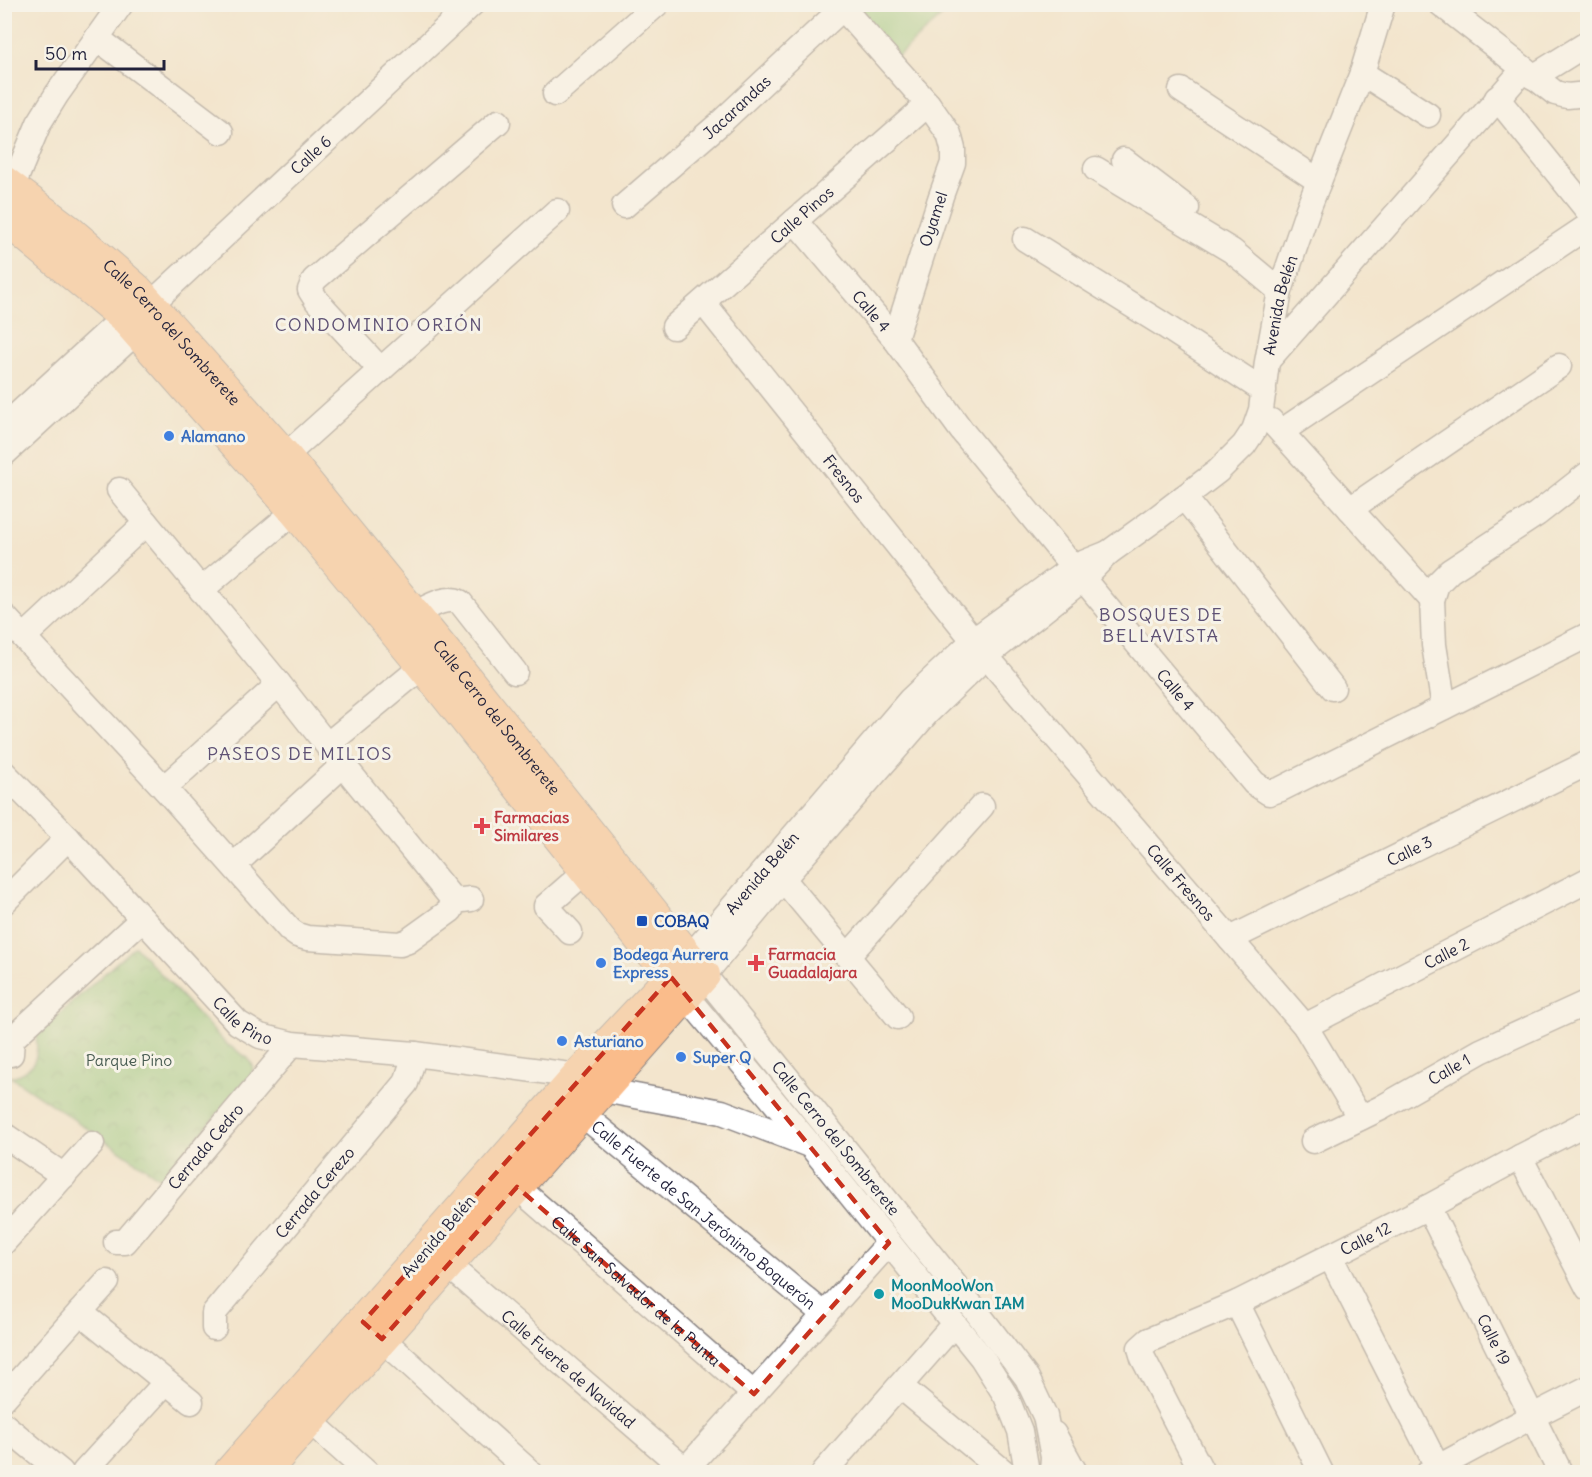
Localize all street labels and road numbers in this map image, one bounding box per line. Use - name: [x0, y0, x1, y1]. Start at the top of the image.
- street label: Jacarandas: [699, 71, 775, 143]
- street label: Calle 6: [286, 131, 335, 179]
- street label: Calle Pinos: [766, 182, 838, 248]
- street label: Oyamel: [915, 189, 951, 249]
- street label: Avenida Belén: [1258, 252, 1302, 357]
- street label: Calle Cerro del Sombrerete: [99, 255, 245, 409]
- street label: Calle 4: [848, 286, 895, 336]
- street label: Fresnos: [819, 450, 869, 507]
- street label: Calle Cerro del Sombrerete: [429, 635, 565, 799]
- street label: Calle 4: [1153, 665, 1199, 715]
- street label: Avenida Belén: [721, 828, 803, 918]
- street label: Calle 3: [1383, 831, 1436, 870]
- street label: Calle Fresnos: [1142, 840, 1220, 925]
- street label: Calle 2: [1420, 933, 1472, 973]
- street label: Calle Pino: [208, 992, 274, 1049]
- street label: Calle 1: [1424, 1049, 1474, 1089]
- street label: Calle Cerro del Sombrerete: [768, 1057, 904, 1219]
- street label: Cerrada Cedro: [164, 1099, 248, 1194]
- street label: Calle Fuerte de San Jerónimo Boquerón: [587, 1116, 820, 1313]
- street label: Cerrada Cerezo: [271, 1143, 359, 1242]
- street label: Avenida Belén: [397, 1191, 479, 1281]
- street label: Calle San Salvador de la Punta: [547, 1212, 725, 1370]
- street label: Calle 12: [1337, 1217, 1394, 1260]
- street label: Calle Fuerte de Navidad: [497, 1305, 640, 1432]
- street label: Calle 19: [1473, 1311, 1515, 1368]

